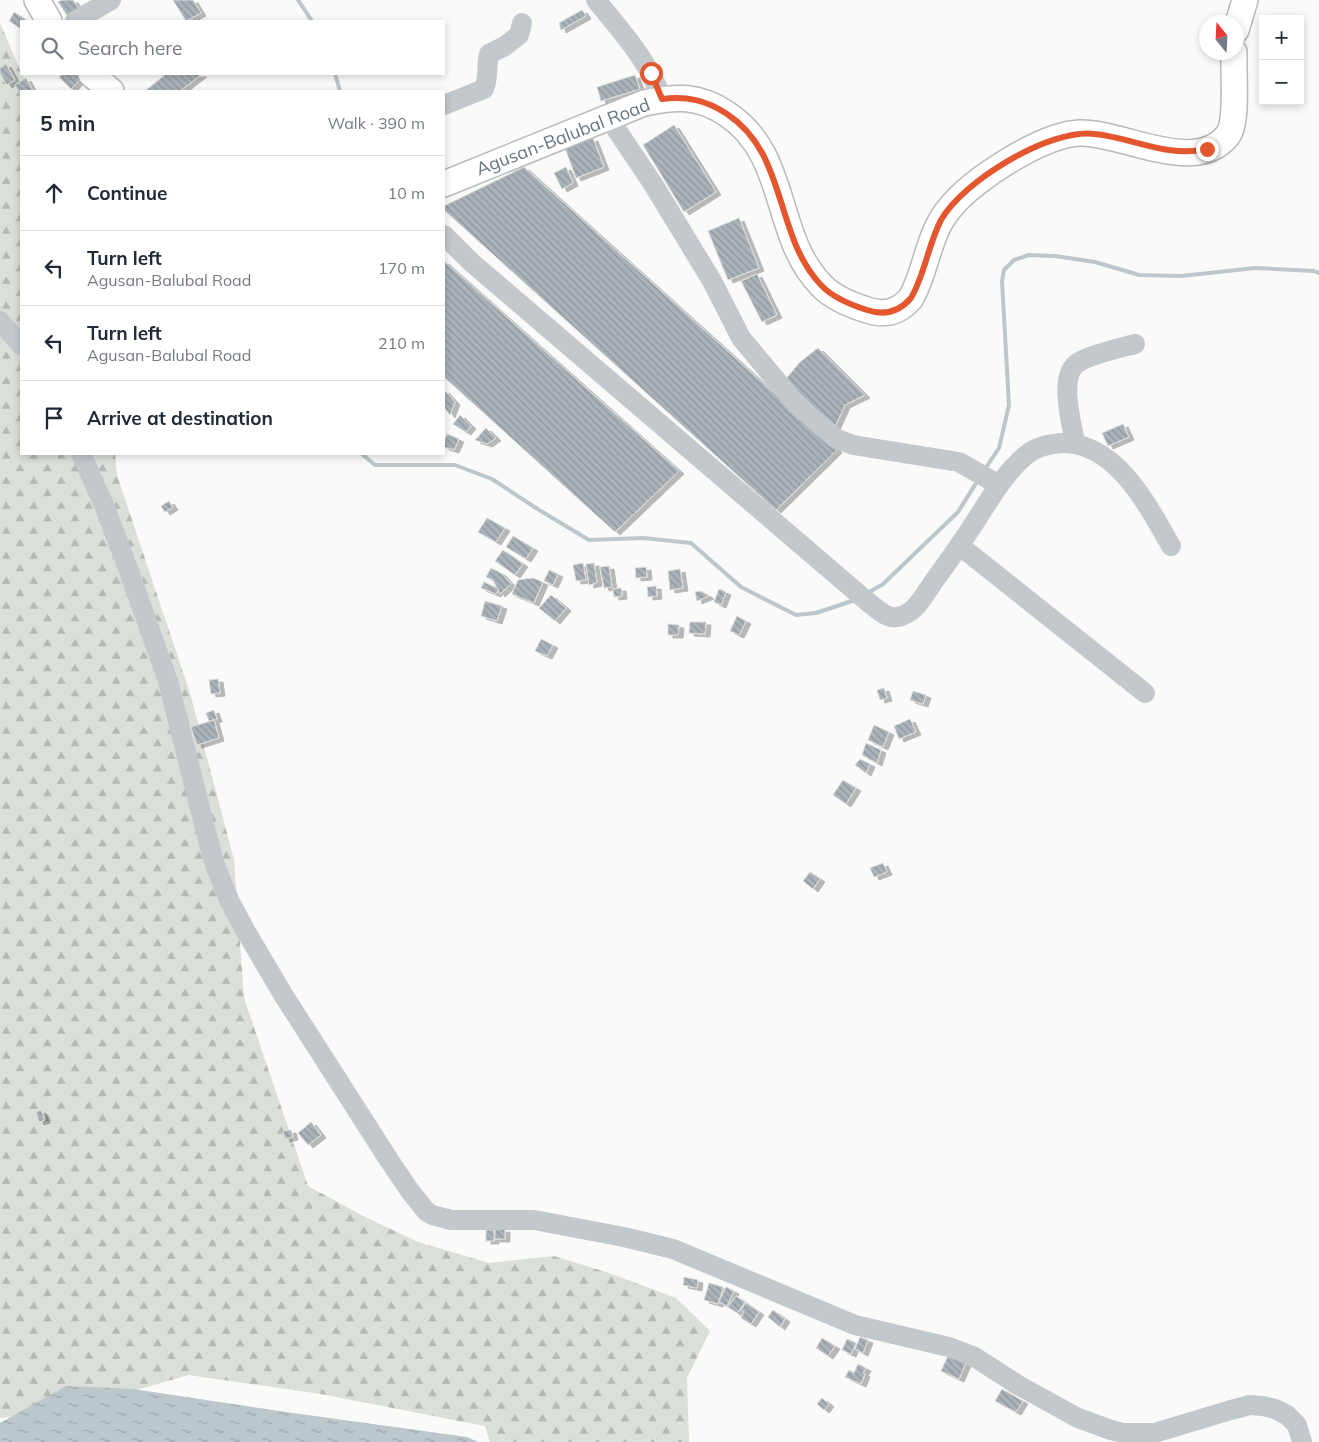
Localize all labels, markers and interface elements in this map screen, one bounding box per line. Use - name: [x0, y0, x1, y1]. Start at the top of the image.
- north arrow: [1199, 15, 1244, 60]
- map controls: [1259, 15, 1304, 105]
- button: +: [1259, 15, 1304, 60]
- search box: [20, 20, 445, 75]
- icon: search: [38, 34, 66, 62]
- text: Search here: [78, 36, 182, 60]
- button: −: [1259, 60, 1304, 105]
- route start: [640, 62, 663, 85]
- street label: Agusan-Balubal Road: [472, 93, 653, 180]
- text: 5 min: [40, 110, 95, 136]
- text: Walk · 390 m: [327, 113, 425, 133]
- route end: [1196, 138, 1219, 161]
- icon: ahead: [40, 179, 68, 207]
- text: Continue: [87, 181, 167, 205]
- text: 10 m: [388, 183, 425, 203]
- text: Turn left: [87, 246, 162, 270]
- icon: left: [40, 254, 68, 282]
- text: 170 m: [378, 258, 425, 278]
- text: Agusan-Balubal Road: [87, 270, 251, 290]
- text: Turn left: [87, 321, 162, 345]
- icon: left: [40, 329, 68, 357]
- text: 210 m: [378, 333, 425, 353]
- text: Agusan-Balubal Road: [87, 345, 251, 365]
- icon: arrive: [40, 404, 68, 432]
- text: Arrive at destination: [87, 406, 273, 430]

